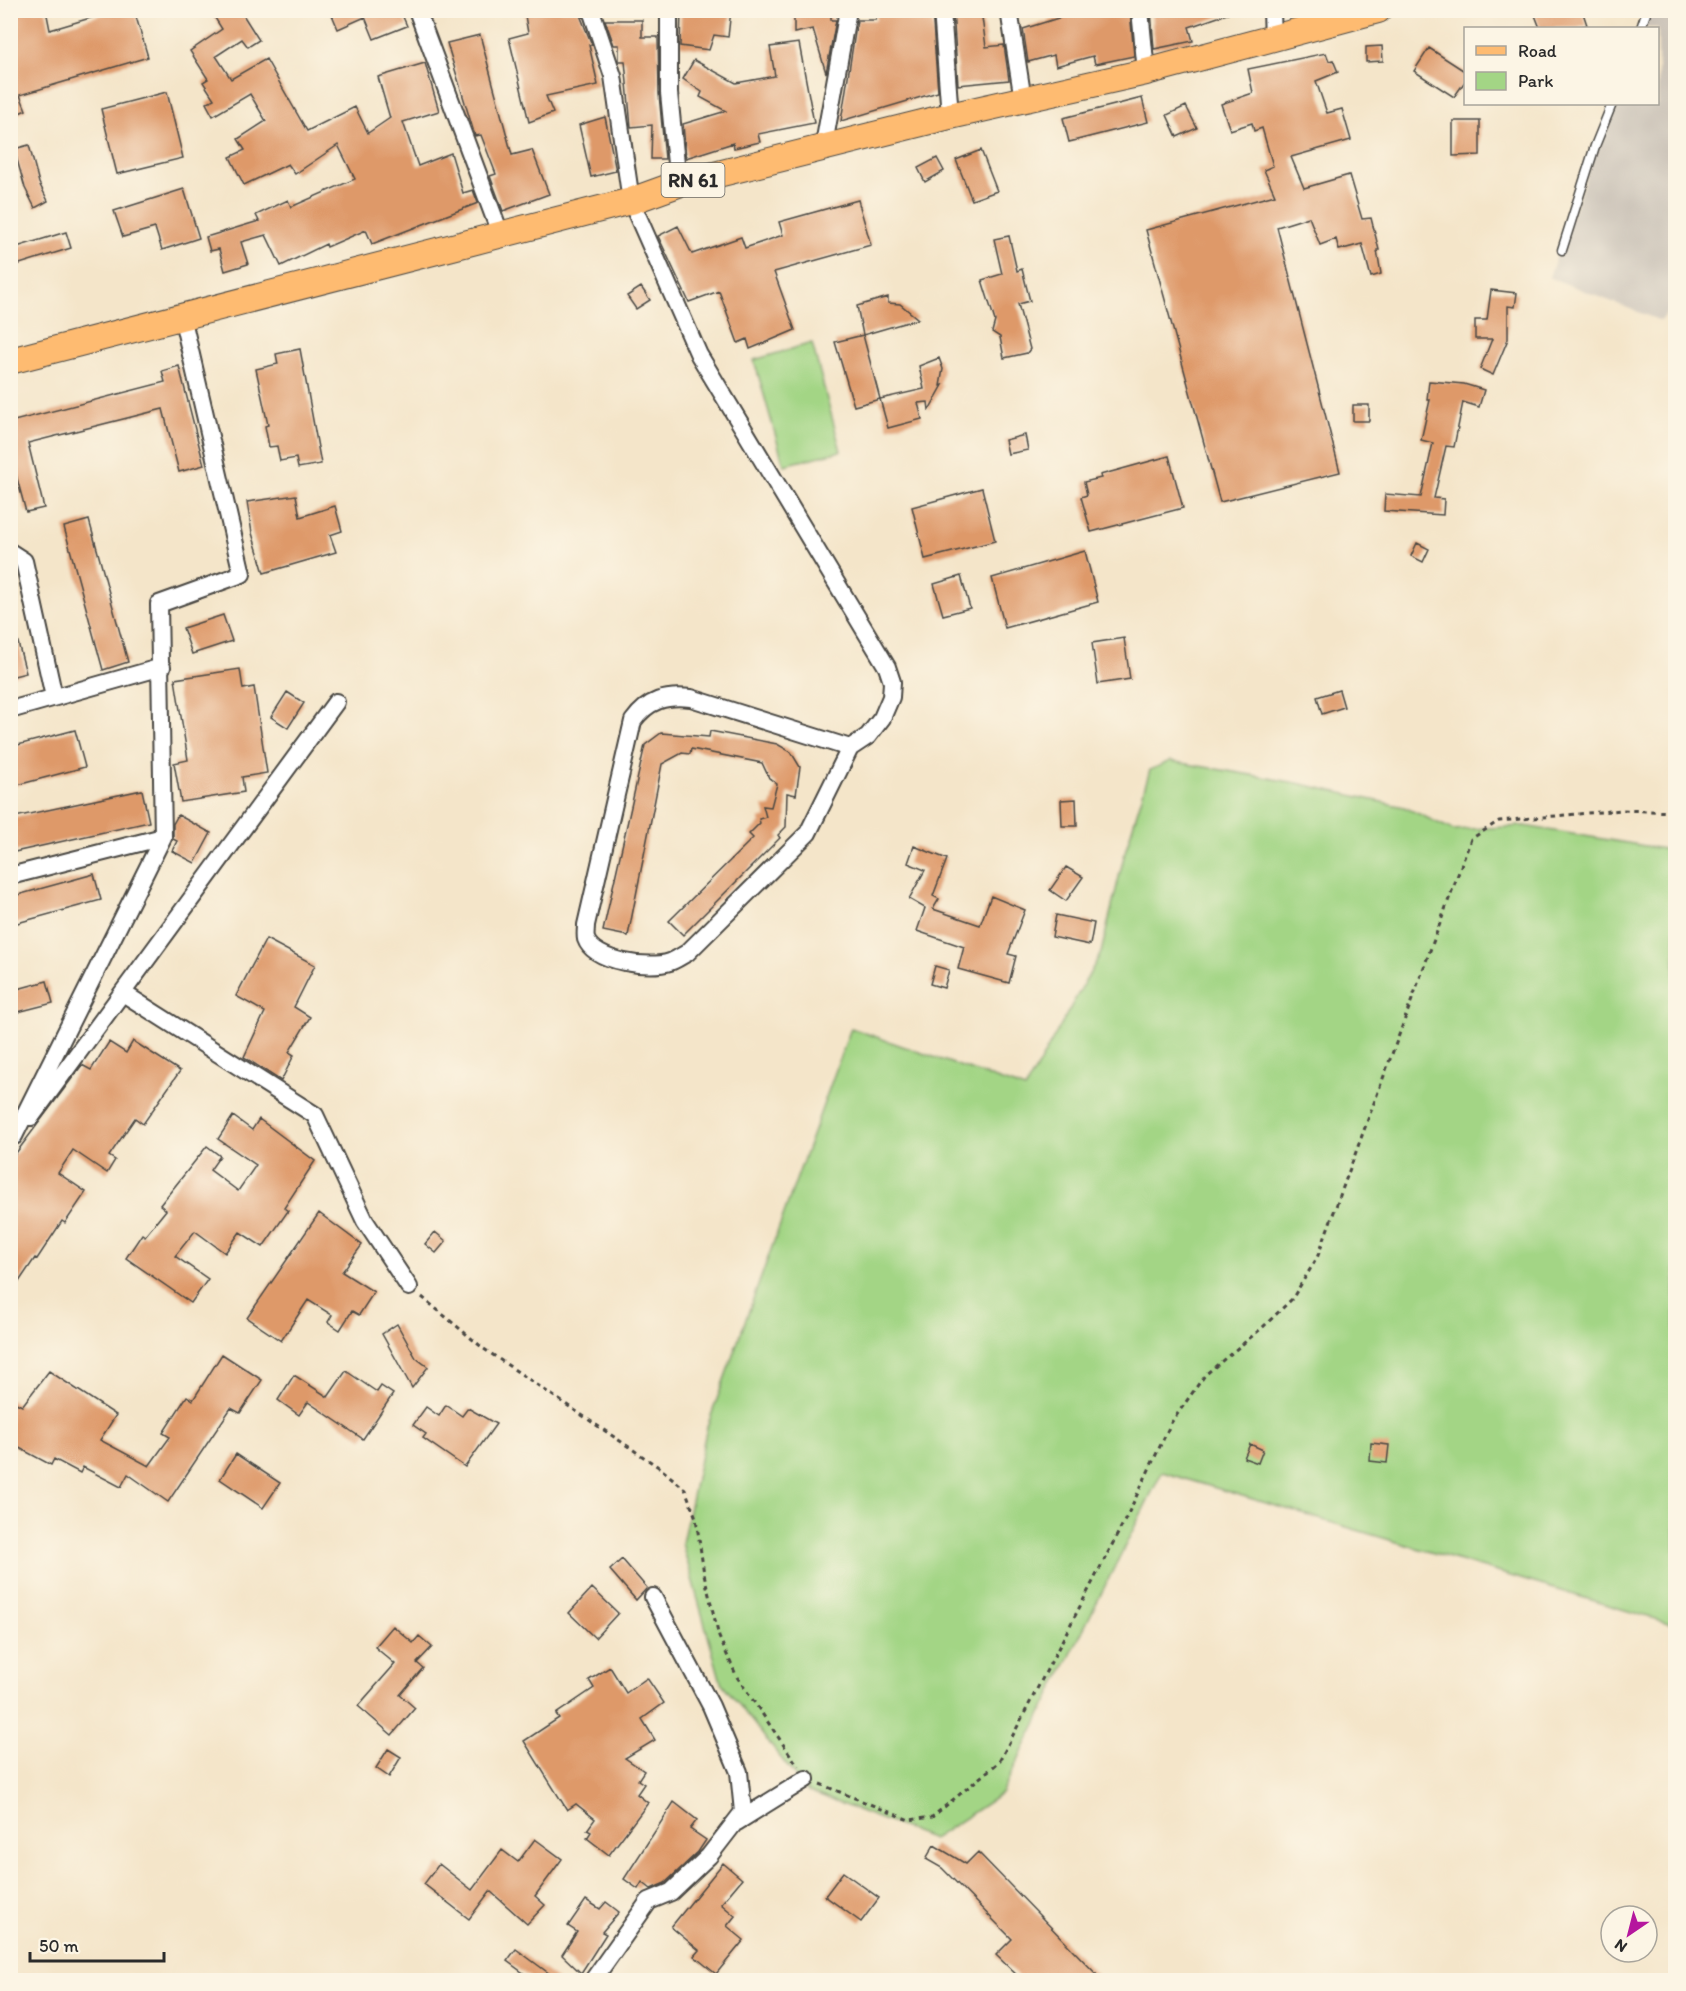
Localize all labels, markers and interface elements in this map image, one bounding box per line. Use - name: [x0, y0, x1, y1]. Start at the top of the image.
- legend: [1464, 27, 1659, 105]
- text: Road: [1518, 40, 1557, 62]
- text: Park: [1518, 70, 1553, 92]
- road number: RN 61: [662, 163, 724, 197]
- north arrow: [1599, 1904, 1659, 1964]
- scale bar: [30, 1925, 164, 1963]
- text: 50 m: [39, 1935, 79, 1957]
- text: N: [1611, 1935, 1631, 1957]

